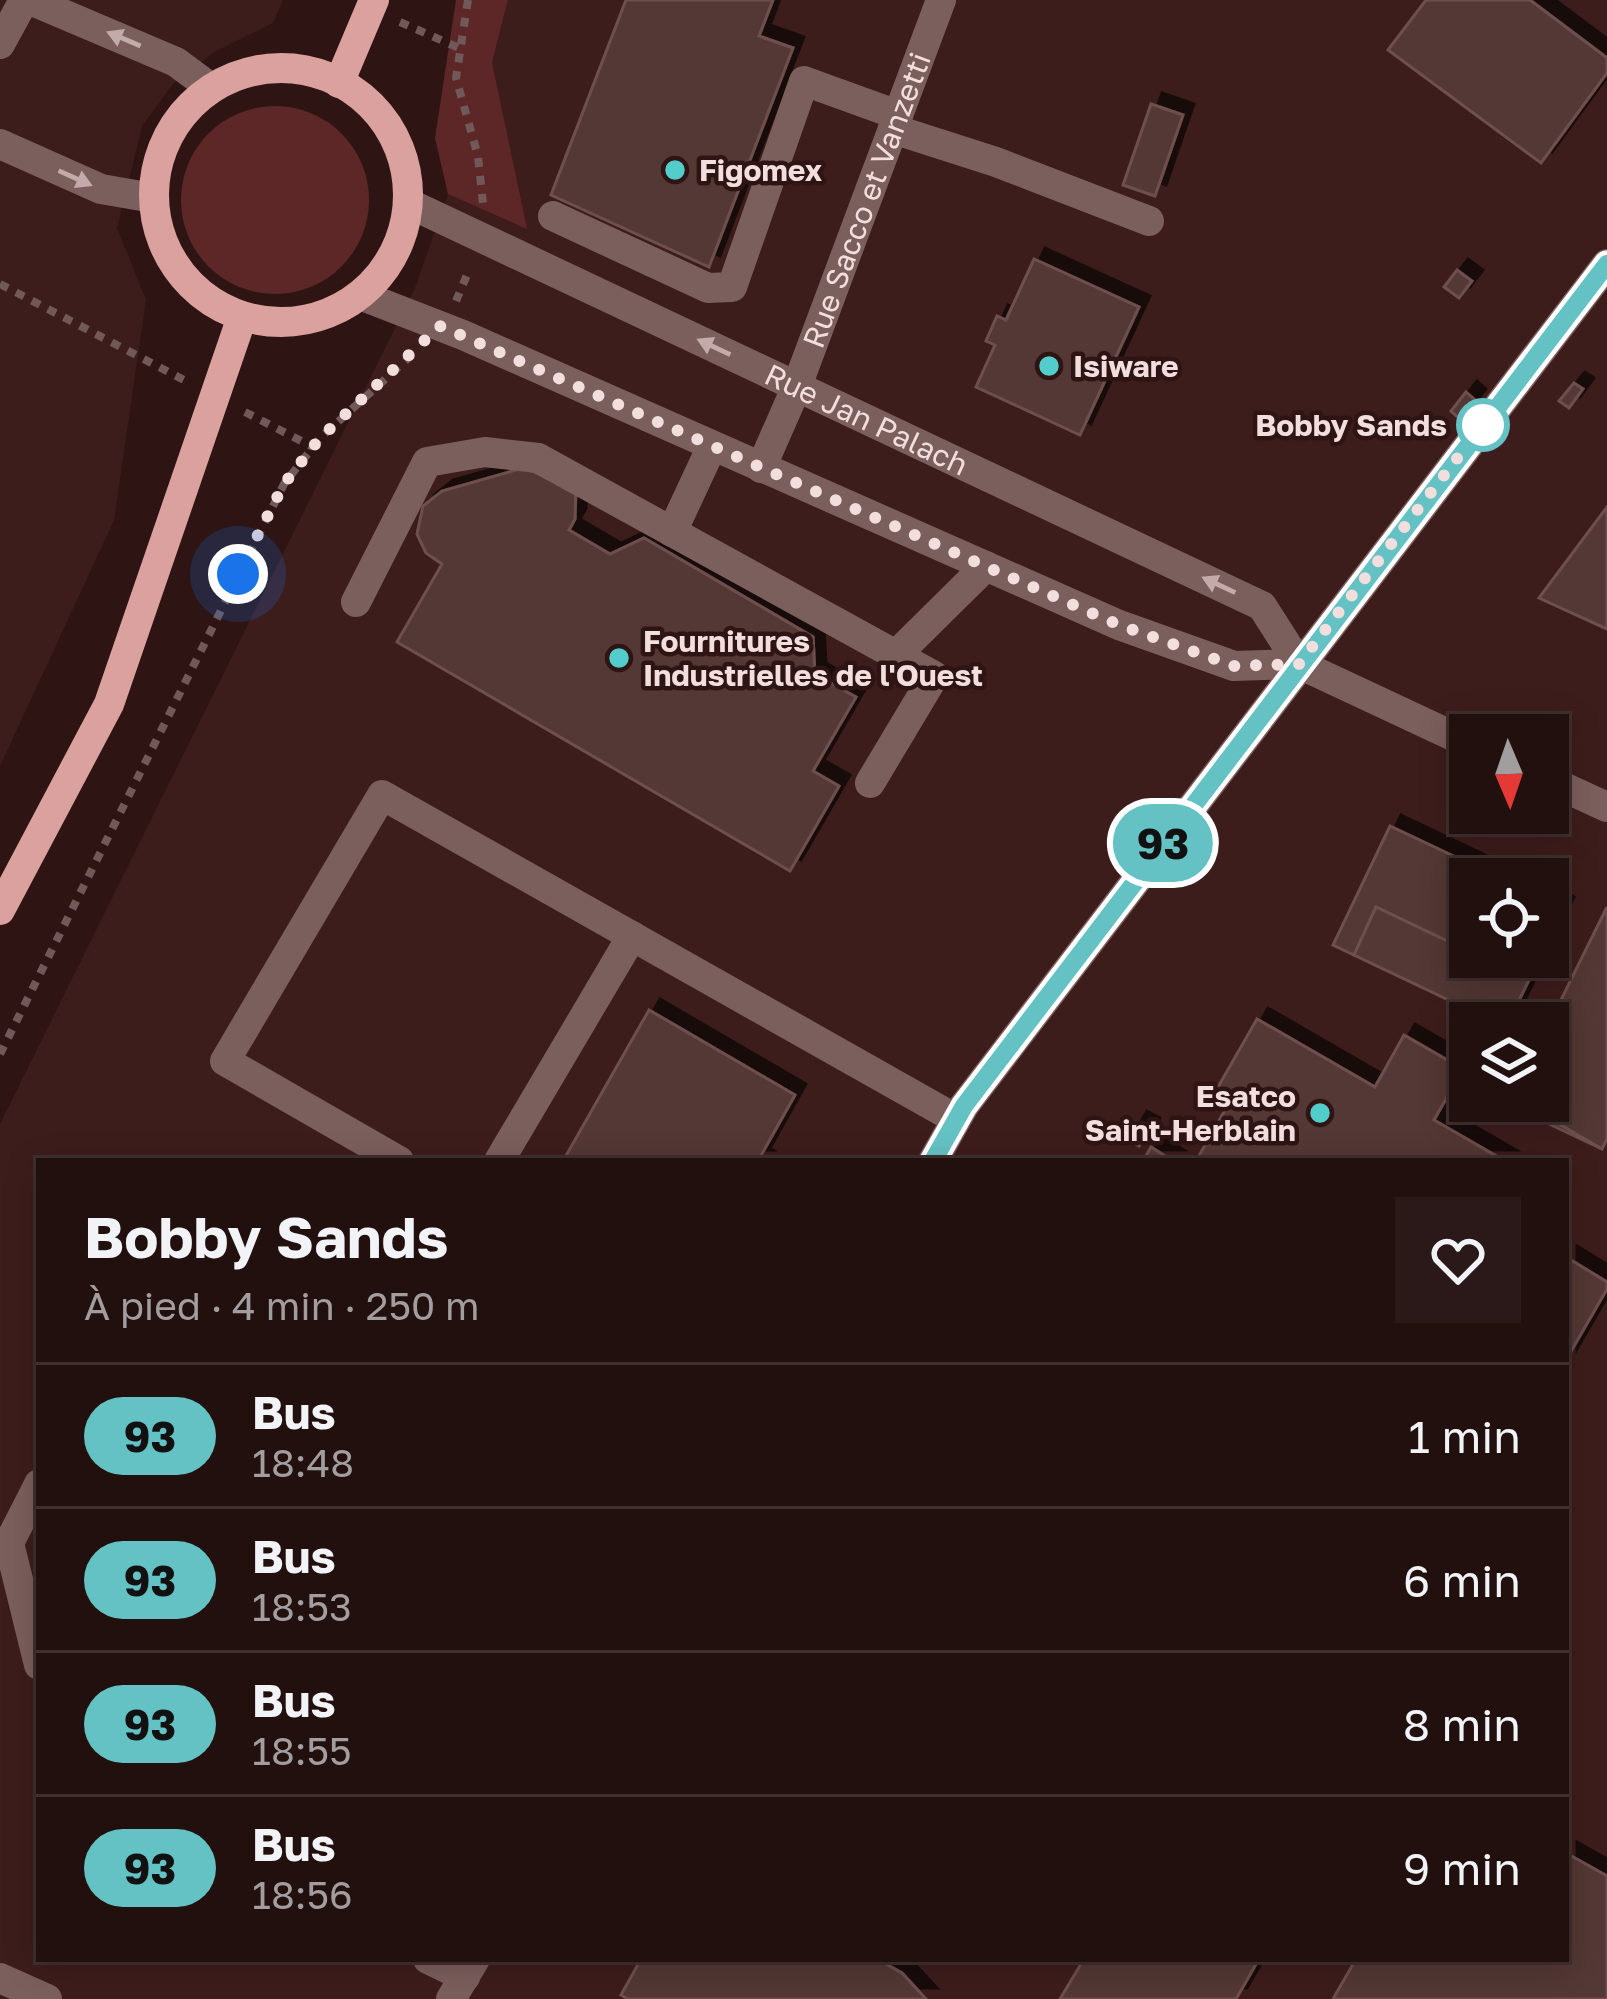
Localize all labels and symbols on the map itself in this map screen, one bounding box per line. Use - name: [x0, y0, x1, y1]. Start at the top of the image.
- one-way arrow: [106, 29, 141, 49]
- street label: Rue Sacco et Vanzetti: [795, 47, 938, 353]
- place label: Figomex: [699, 152, 823, 188]
- marker: Figomex: [662, 157, 688, 183]
- one-way arrow: [57, 168, 92, 188]
- one-way arrow: [696, 337, 731, 357]
- place label: Isiware: [1073, 348, 1179, 384]
- marker: Isiware: [1036, 353, 1062, 379]
- street label: Rue Jan Palach: [759, 356, 974, 483]
- marker: Bobby Sands: [1458, 400, 1508, 450]
- place label: Bobby Sands: [1255, 407, 1447, 443]
- your location: [208, 544, 268, 604]
- one-way arrow: [1201, 575, 1236, 595]
- place label: Fournitures Industrielles de l'Ouest: [643, 623, 983, 693]
- marker: Fournitures Industrielles de l'Ouest: [606, 645, 632, 671]
- north arrow: [1449, 714, 1569, 834]
- line badge: 93: [1109, 804, 1217, 882]
- place label: Esatco Saint-Herblain: [1085, 1078, 1296, 1148]
- marker: Esatco Saint-Herblain: [1307, 1100, 1333, 1126]

